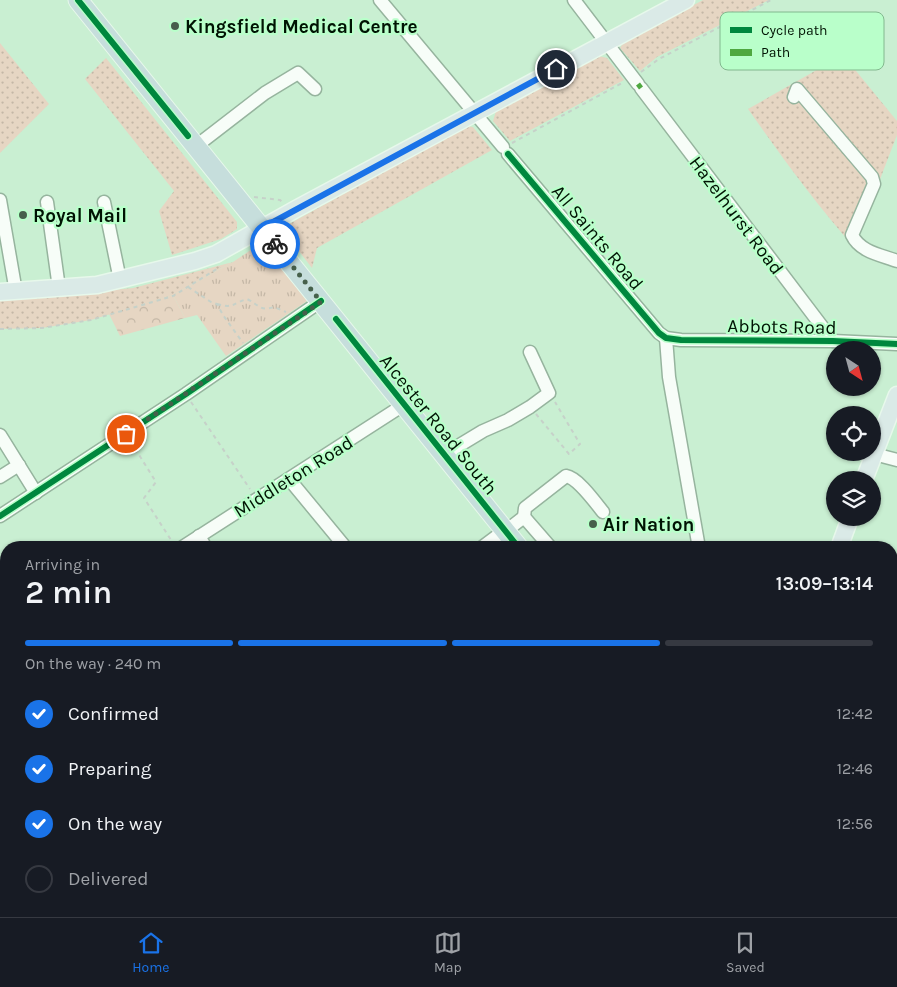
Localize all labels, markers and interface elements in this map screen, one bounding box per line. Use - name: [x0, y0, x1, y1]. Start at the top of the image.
- legend: [720, 12, 884, 70]
- place label: Kingsfield Medical Centre: [185, 16, 417, 38]
- marker: Kingsfield Medical Centre: [169, 20, 181, 32]
- text: Cycle path: [761, 22, 827, 39]
- text: Path: [761, 44, 790, 61]
- pin: [535, 48, 577, 90]
- icon: home: [542, 55, 570, 83]
- street label: Hazelhurst Road: [685, 152, 788, 279]
- street label: All Saints Road: [547, 181, 648, 295]
- place label: Royal Mail: [33, 205, 127, 227]
- marker: Royal Mail: [17, 209, 29, 221]
- courier: [250, 219, 300, 269]
- icon: bike: [261, 230, 289, 258]
- street label: Abbots Road: [727, 315, 837, 339]
- north arrow: [826, 341, 881, 396]
- map controls: [826, 341, 881, 526]
- street label: Alcester Road South: [375, 350, 502, 499]
- button: locate: [826, 406, 881, 461]
- pin: [105, 413, 147, 455]
- icon: bag: [112, 420, 140, 448]
- street label: Middleton Road: [230, 431, 357, 522]
- button: layers: [826, 471, 881, 526]
- place label: Air Nation: [603, 514, 694, 536]
- marker: Air Nation: [587, 518, 599, 530]
- text: Arriving in: [25, 555, 100, 574]
- text: 13:09–13:14: [776, 573, 873, 595]
- text: 2 min: [25, 574, 112, 611]
- text: On the way · 240 m: [25, 654, 161, 673]
- icon: check: [25, 700, 53, 728]
- text: Confirmed: [68, 703, 159, 725]
- text: 12:42: [837, 704, 873, 723]
- icon: check: [25, 755, 53, 783]
- text: Preparing: [68, 758, 151, 780]
- text: 12:46: [837, 759, 873, 778]
- icon: check: [25, 810, 53, 838]
- text: On the way: [68, 813, 162, 835]
- text: 12:56: [837, 814, 873, 833]
- text: Delivered: [68, 868, 148, 890]
- tab: Home: [132, 929, 169, 976]
- tab: Map: [434, 929, 462, 976]
- tab: Saved: [726, 929, 765, 976]

